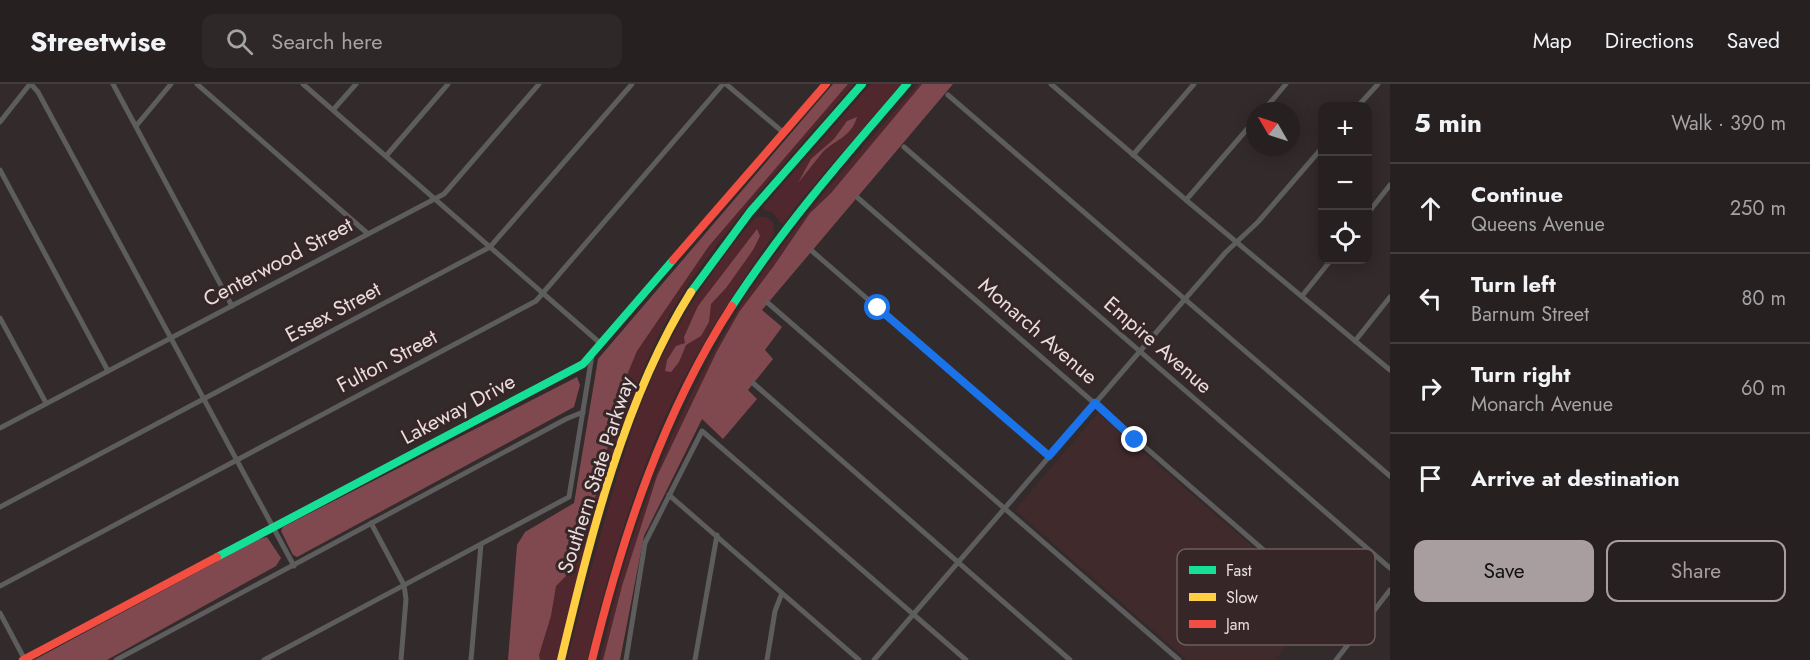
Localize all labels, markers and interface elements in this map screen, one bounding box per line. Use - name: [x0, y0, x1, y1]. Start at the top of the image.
- search box: [202, 14, 622, 68]
- text: Streetwise: [30, 21, 166, 62]
- icon: search: [223, 25, 256, 58]
- text: Search here: [271, 25, 383, 57]
- text: Map: [1533, 26, 1572, 56]
- text: Directions: [1605, 26, 1694, 56]
- text: Saved: [1727, 26, 1780, 56]
- north arrow: [1246, 102, 1300, 156]
- map controls: [1318, 102, 1372, 264]
- button: +: [1318, 102, 1372, 156]
- text: 5 min: [1414, 104, 1482, 142]
- text: Walk · 390 m: [1671, 109, 1786, 138]
- button: −: [1318, 156, 1372, 210]
- text: Continue: [1471, 178, 1563, 210]
- icon: ahead: [1414, 192, 1447, 225]
- text: 250 m: [1730, 194, 1786, 223]
- street label: Centerwood Street: [198, 210, 358, 314]
- button: locate: [1318, 210, 1372, 264]
- text: Queens Avenue: [1471, 210, 1605, 239]
- text: Turn left: [1471, 268, 1556, 300]
- street label: Monarch Avenue: [972, 271, 1104, 391]
- street label: Essex Street: [280, 274, 386, 350]
- icon: left: [1414, 282, 1447, 315]
- text: 80 m: [1741, 284, 1786, 313]
- street label: Empire Avenue: [1097, 289, 1219, 401]
- route start: [864, 294, 890, 320]
- text: Barnum Street: [1471, 300, 1589, 329]
- street label: Fulton Street: [331, 322, 443, 400]
- text: Turn right: [1471, 358, 1571, 390]
- street label: Lakeway Drive: [396, 366, 521, 452]
- street label: Southern State Parkway: [550, 372, 642, 577]
- icon: right: [1414, 372, 1447, 405]
- text: 60 m: [1741, 374, 1786, 403]
- text: Monarch Avenue: [1471, 390, 1613, 419]
- route end: [1121, 426, 1147, 452]
- icon: arrive: [1414, 462, 1447, 495]
- text: Arrive at destination: [1471, 462, 1680, 494]
- button: Save: [1414, 540, 1594, 602]
- button: Share: [1606, 540, 1786, 602]
- legend: [1177, 549, 1375, 645]
- text: Fast: [1226, 559, 1252, 582]
- text: Slow: [1226, 586, 1258, 609]
- text: Jam: [1224, 613, 1250, 636]

